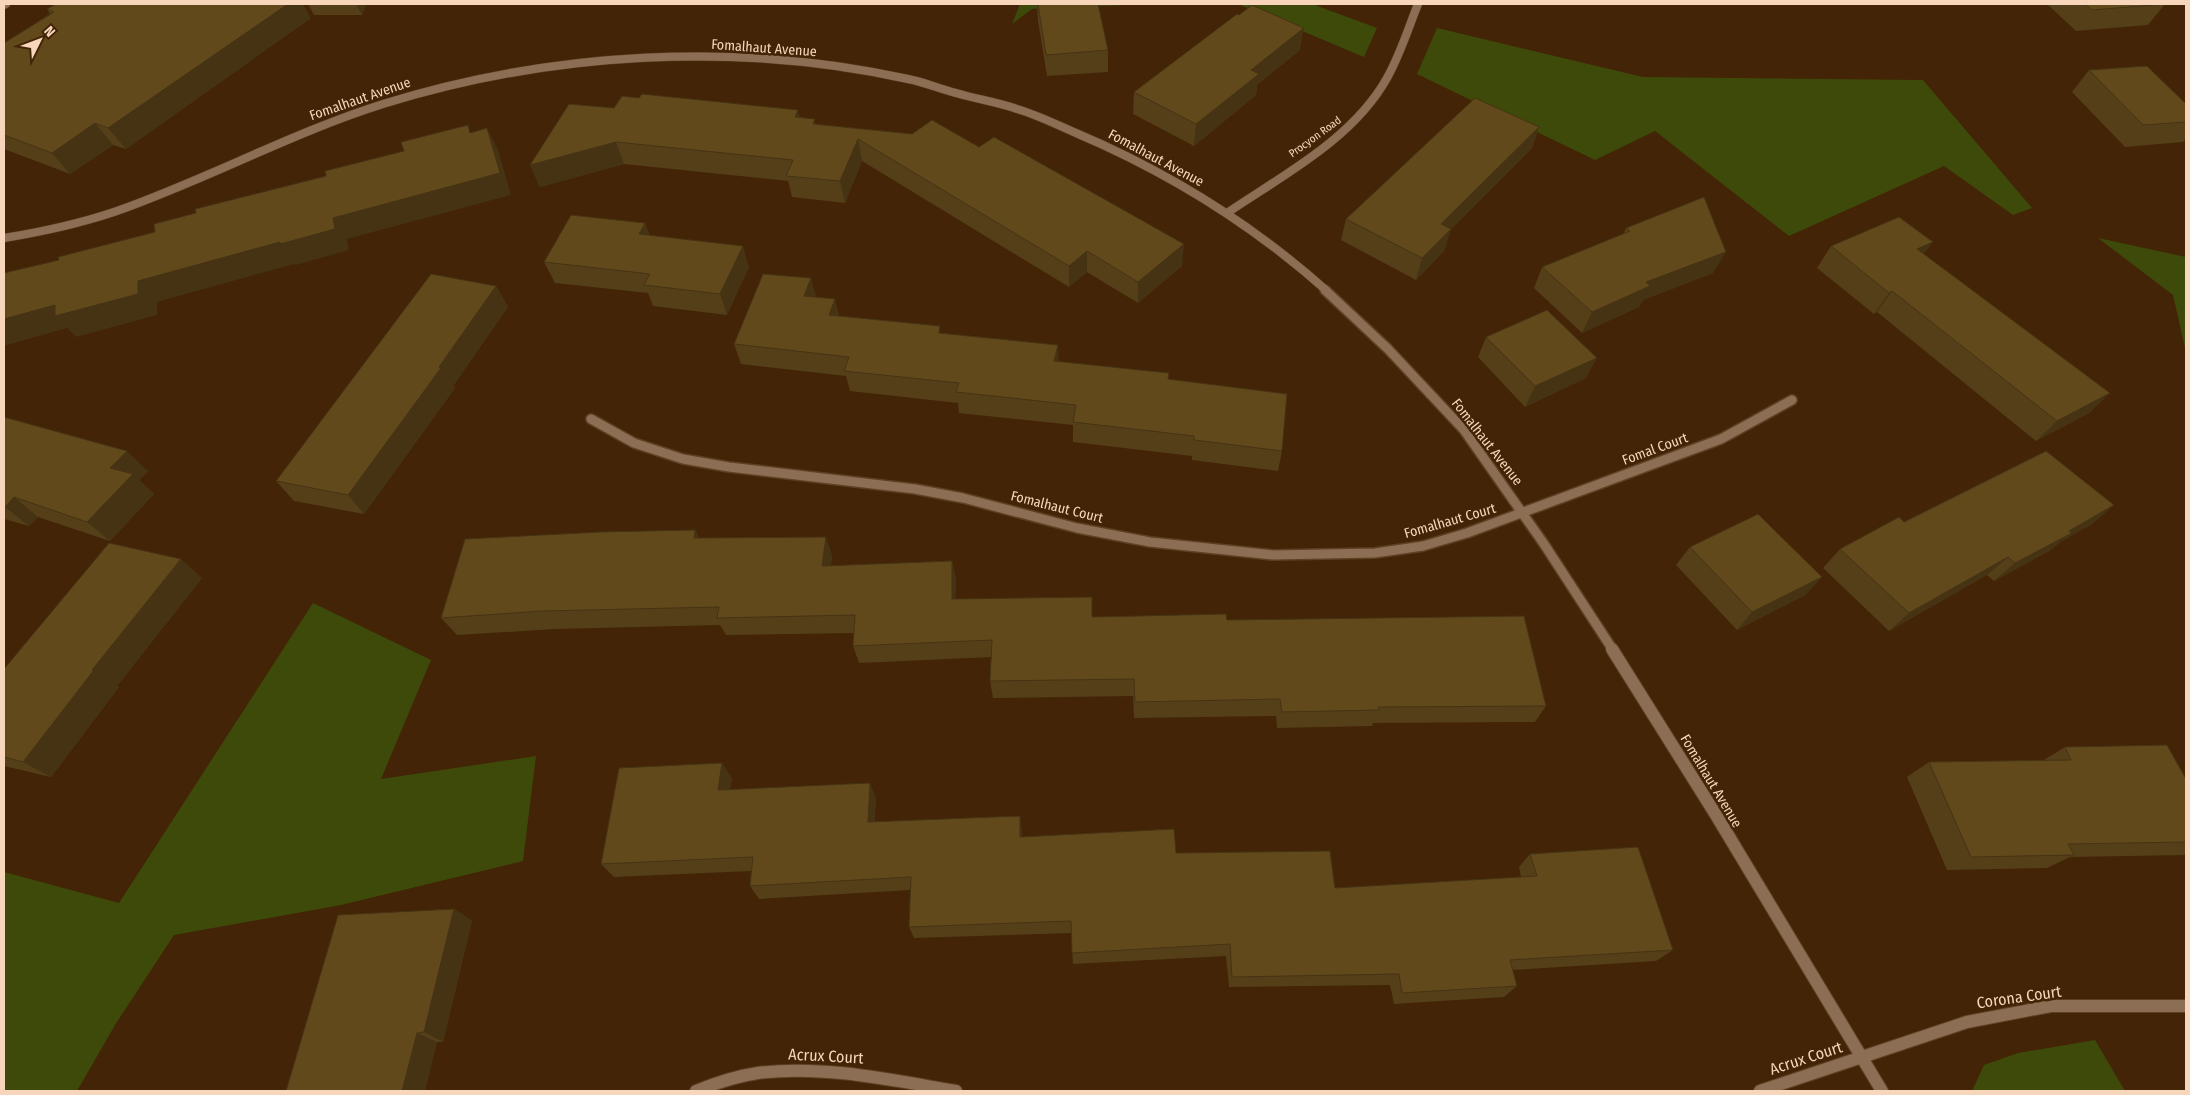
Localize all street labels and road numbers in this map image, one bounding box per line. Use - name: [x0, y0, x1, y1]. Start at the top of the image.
- street label: Fomalhaut Avenue: [711, 36, 817, 60]
- street label: Fomalhaut Avenue: [307, 74, 413, 124]
- street label: Procyon Road: [1286, 114, 1344, 160]
- street label: Fomalhaut Avenue: [1105, 126, 1207, 190]
- street label: Fomalhaut Avenue: [1448, 395, 1526, 489]
- street label: Fomal Court: [1620, 429, 1690, 469]
- street label: Fomalhaut Court: [1009, 487, 1105, 527]
- street label: Fomalhaut Court: [1402, 500, 1498, 542]
- street label: Fomalhaut Avenue: [1676, 731, 1746, 831]
- street label: Corona Court: [1975, 982, 2063, 1012]
- street label: Acrux Court: [1767, 1037, 1846, 1079]
- street label: Acrux Court: [788, 1045, 865, 1067]

